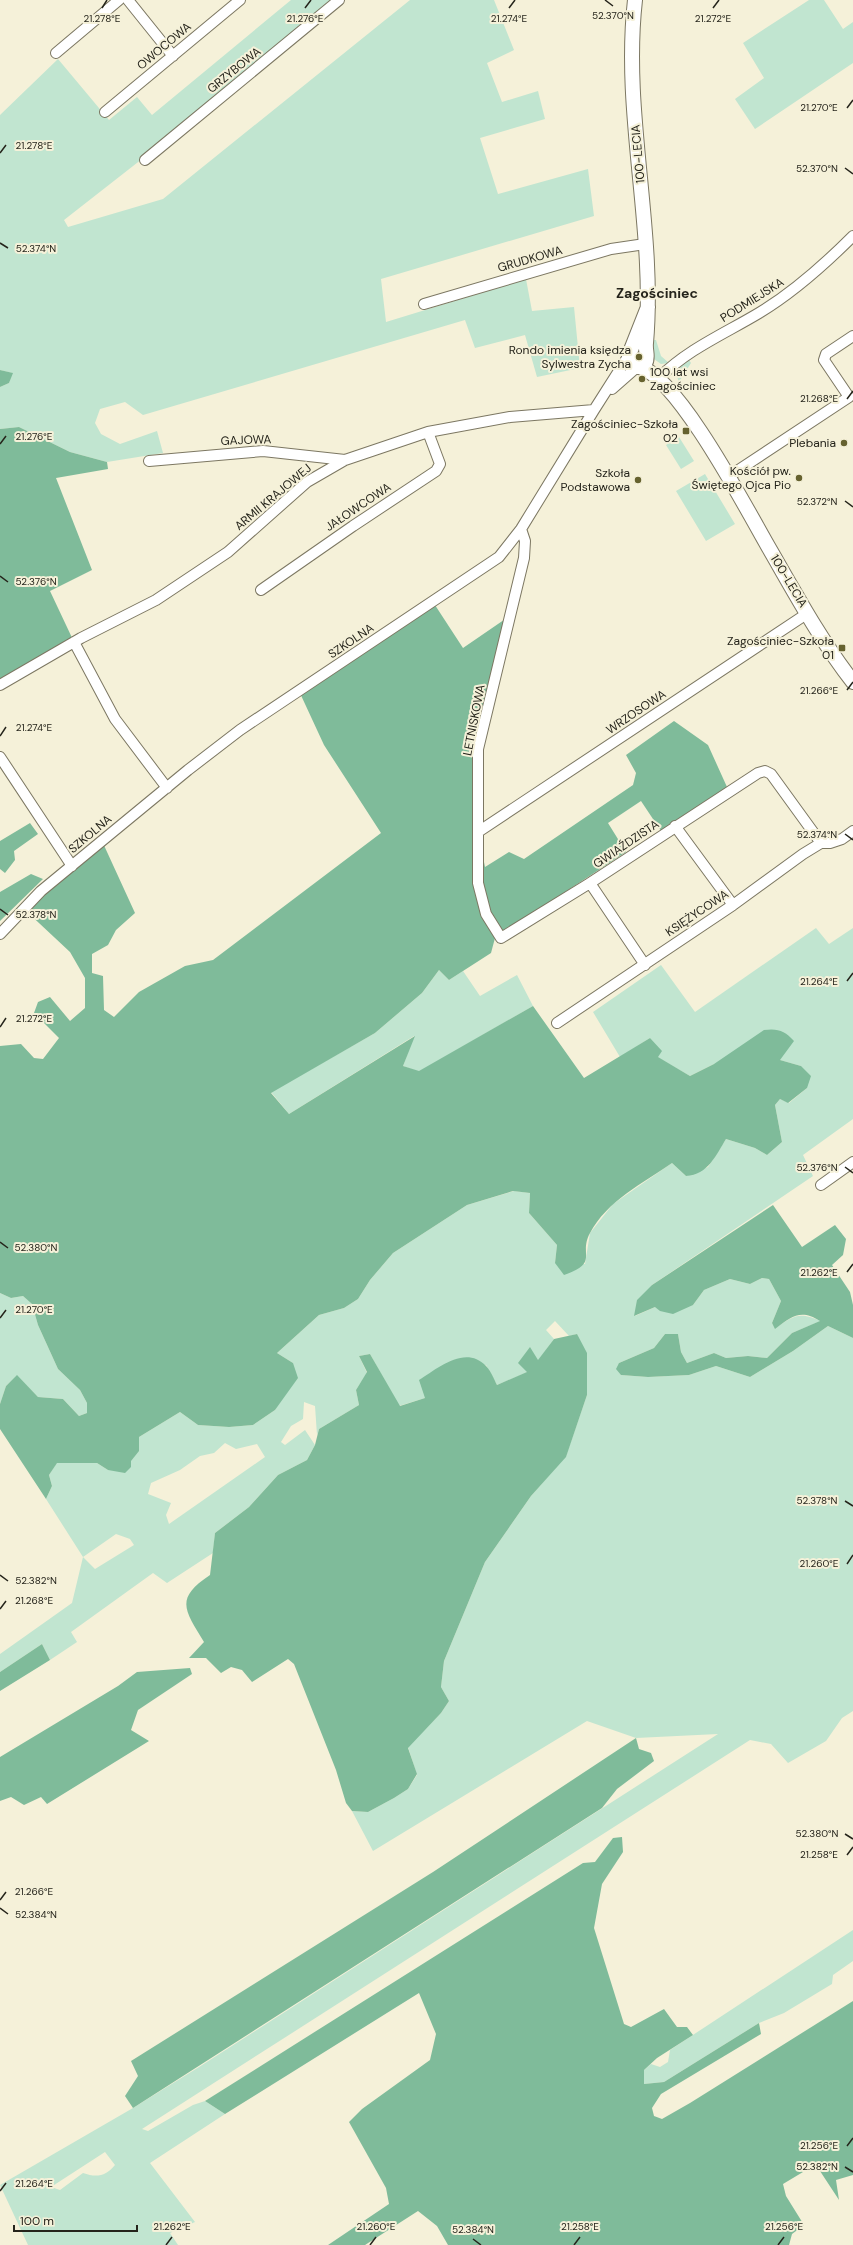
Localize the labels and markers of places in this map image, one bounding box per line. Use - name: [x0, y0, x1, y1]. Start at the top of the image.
- place label: Rondo imienia księdza Sylwestra Zycha: [509, 342, 631, 372]
- marker: Rondo imienia księdza Sylwestra Zycha: [634, 352, 644, 362]
- place label: 100 lat wsi Zagościniec: [650, 364, 716, 394]
- marker: 100 lat wsi Zagościniec: [637, 374, 647, 384]
- place label: Zagościniec-Szkoła 02: [571, 416, 678, 446]
- marker: Zagościniec-Szkoła 02: [681, 426, 691, 436]
- place label: Plebania: [789, 435, 836, 451]
- marker: Plebania: [839, 438, 849, 448]
- place label: Kościół pw. Świętego Ojca Pio: [692, 463, 791, 493]
- place label: Szkoła Podstawowa: [561, 465, 630, 495]
- marker: Kościół pw. Świętego Ojca Pio: [794, 473, 804, 483]
- marker: Szkoła Podstawowa: [633, 475, 643, 485]
- place label: Zagościniec-Szkoła 01: [727, 633, 834, 663]
- marker: Zagościniec-Szkoła 01: [837, 643, 847, 653]

